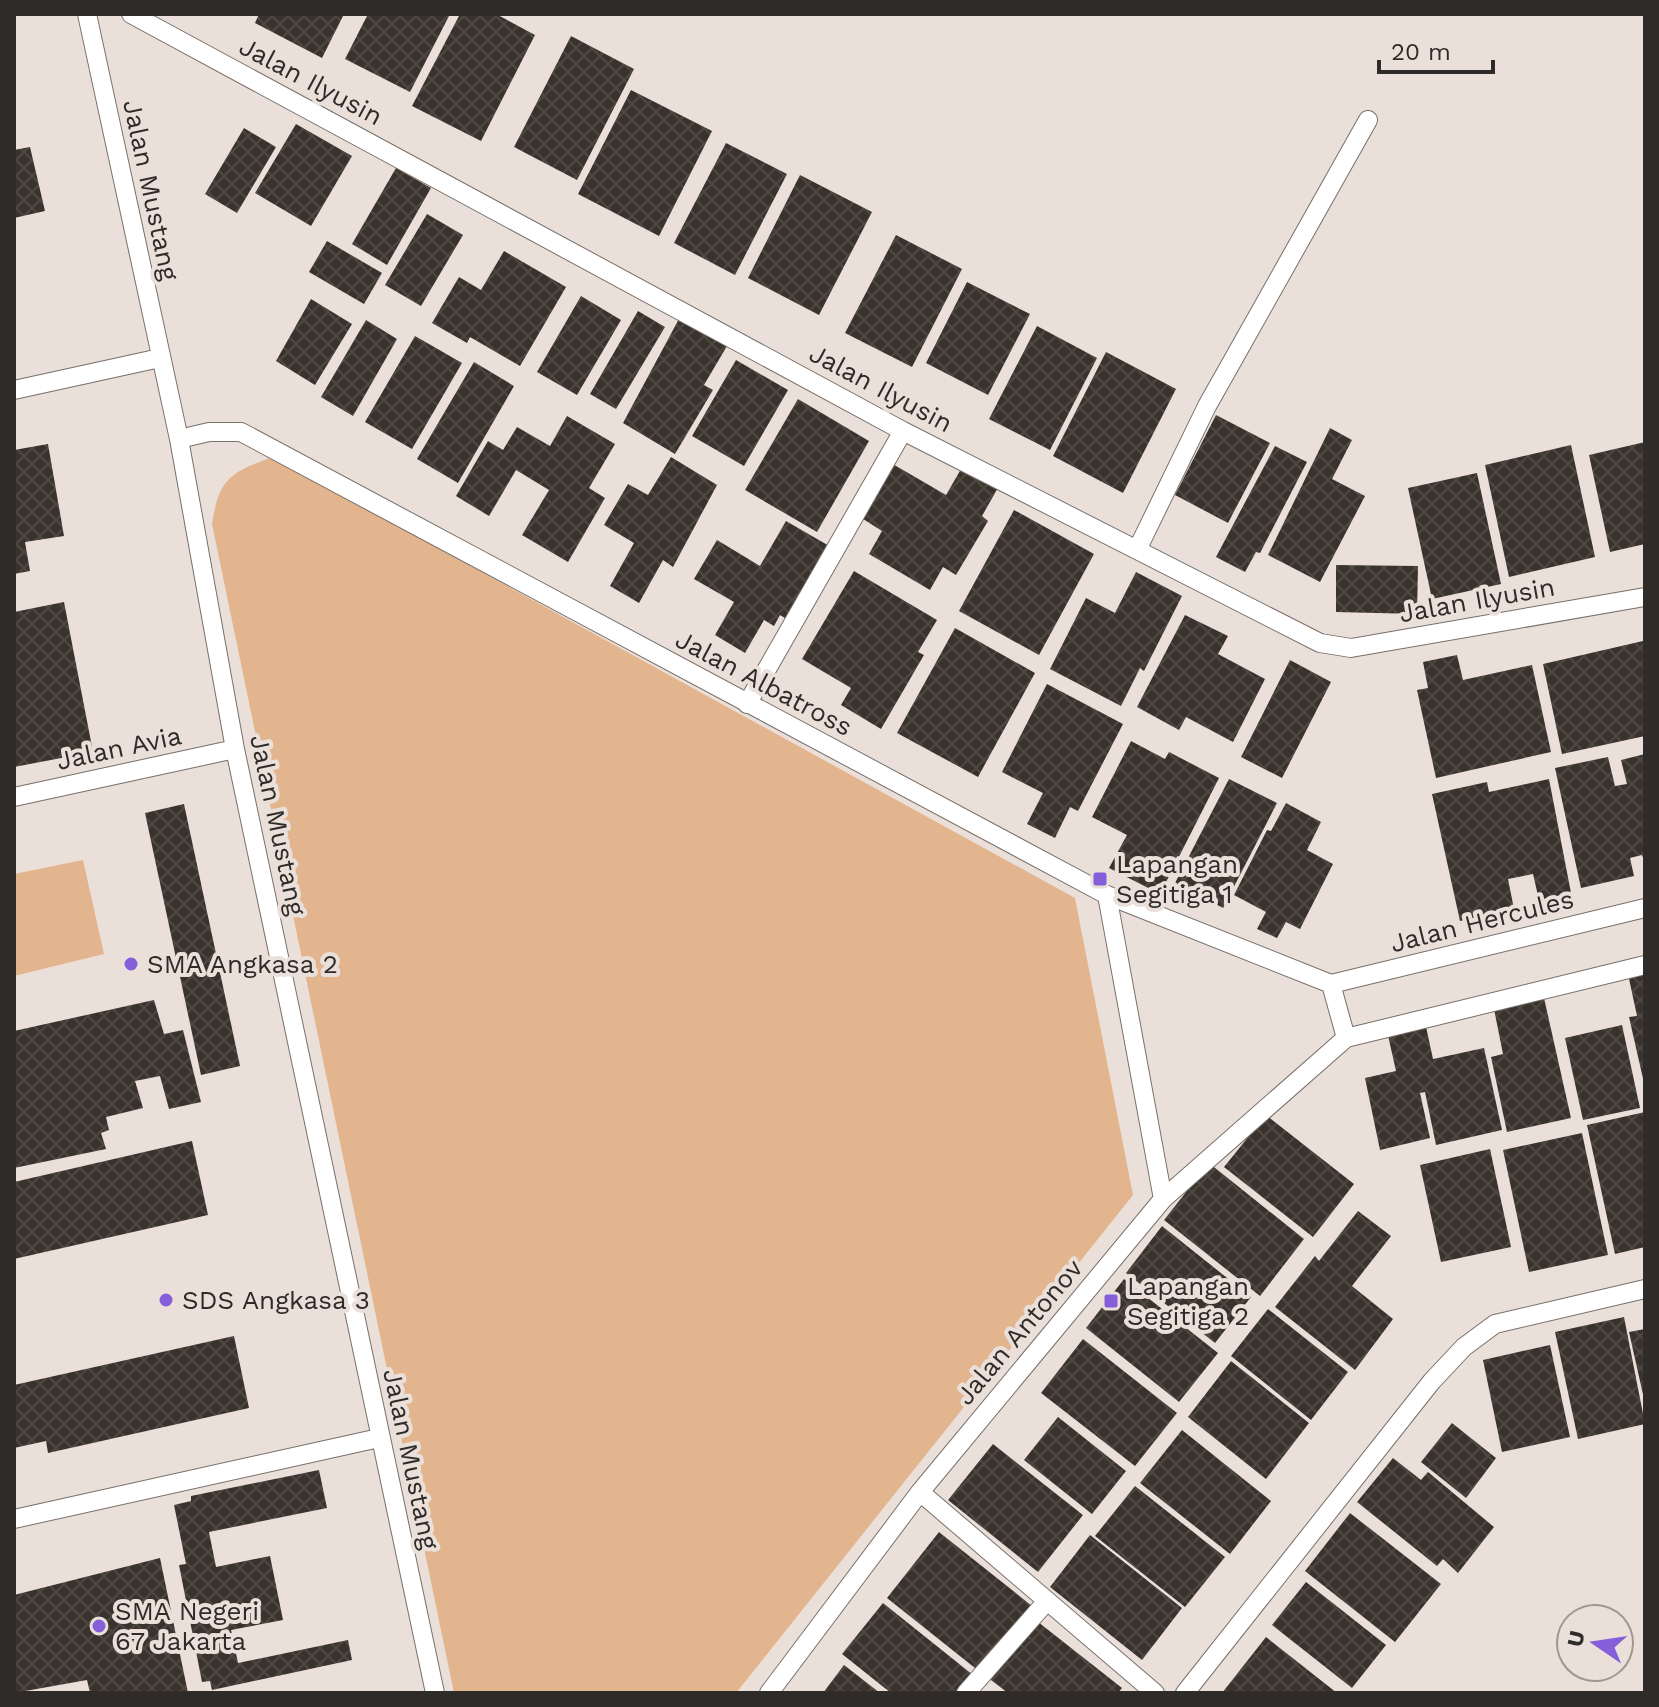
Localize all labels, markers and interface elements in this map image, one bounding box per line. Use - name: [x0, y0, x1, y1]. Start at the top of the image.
- scale bar: [1379, 24, 1493, 74]
- street label: Jalan Ilyusin: [234, 31, 388, 131]
- text: 20 m: [1391, 38, 1451, 66]
- street label: Jalan Mustang: [117, 97, 185, 283]
- street label: Jalan Ilyusin: [804, 338, 958, 438]
- street label: Jalan Ilyusin: [1397, 572, 1557, 628]
- street label: Jalan Albatross: [671, 624, 857, 742]
- street label: Jalan Avia: [54, 720, 185, 776]
- street label: Jalan Mustang: [244, 732, 312, 918]
- place label: Lapangan Segitiga 1: [1116, 849, 1238, 909]
- marker: Lapangan Segitiga 1: [1091, 870, 1109, 888]
- street label: Jalan Hercules: [1387, 884, 1577, 958]
- place label: SMA Angkasa 2: [147, 949, 338, 979]
- marker: SMA Angkasa 2: [122, 955, 140, 973]
- street label: Jalan Antonov: [950, 1253, 1089, 1411]
- place label: Lapangan Segitiga 2: [1127, 1271, 1249, 1331]
- place label: SDS Angkasa 3: [182, 1285, 370, 1315]
- marker: SDS Angkasa 3: [157, 1291, 175, 1309]
- marker: Lapangan Segitiga 2: [1102, 1292, 1120, 1310]
- street label: Jalan Mustang: [377, 1366, 445, 1552]
- place label: SMA Negeri 67 Jakarta: [115, 1596, 259, 1656]
- north arrow: [1555, 1603, 1635, 1683]
- marker: SMA Negeri 67 Jakarta: [90, 1617, 108, 1635]
- text: U: [1562, 1628, 1590, 1649]

